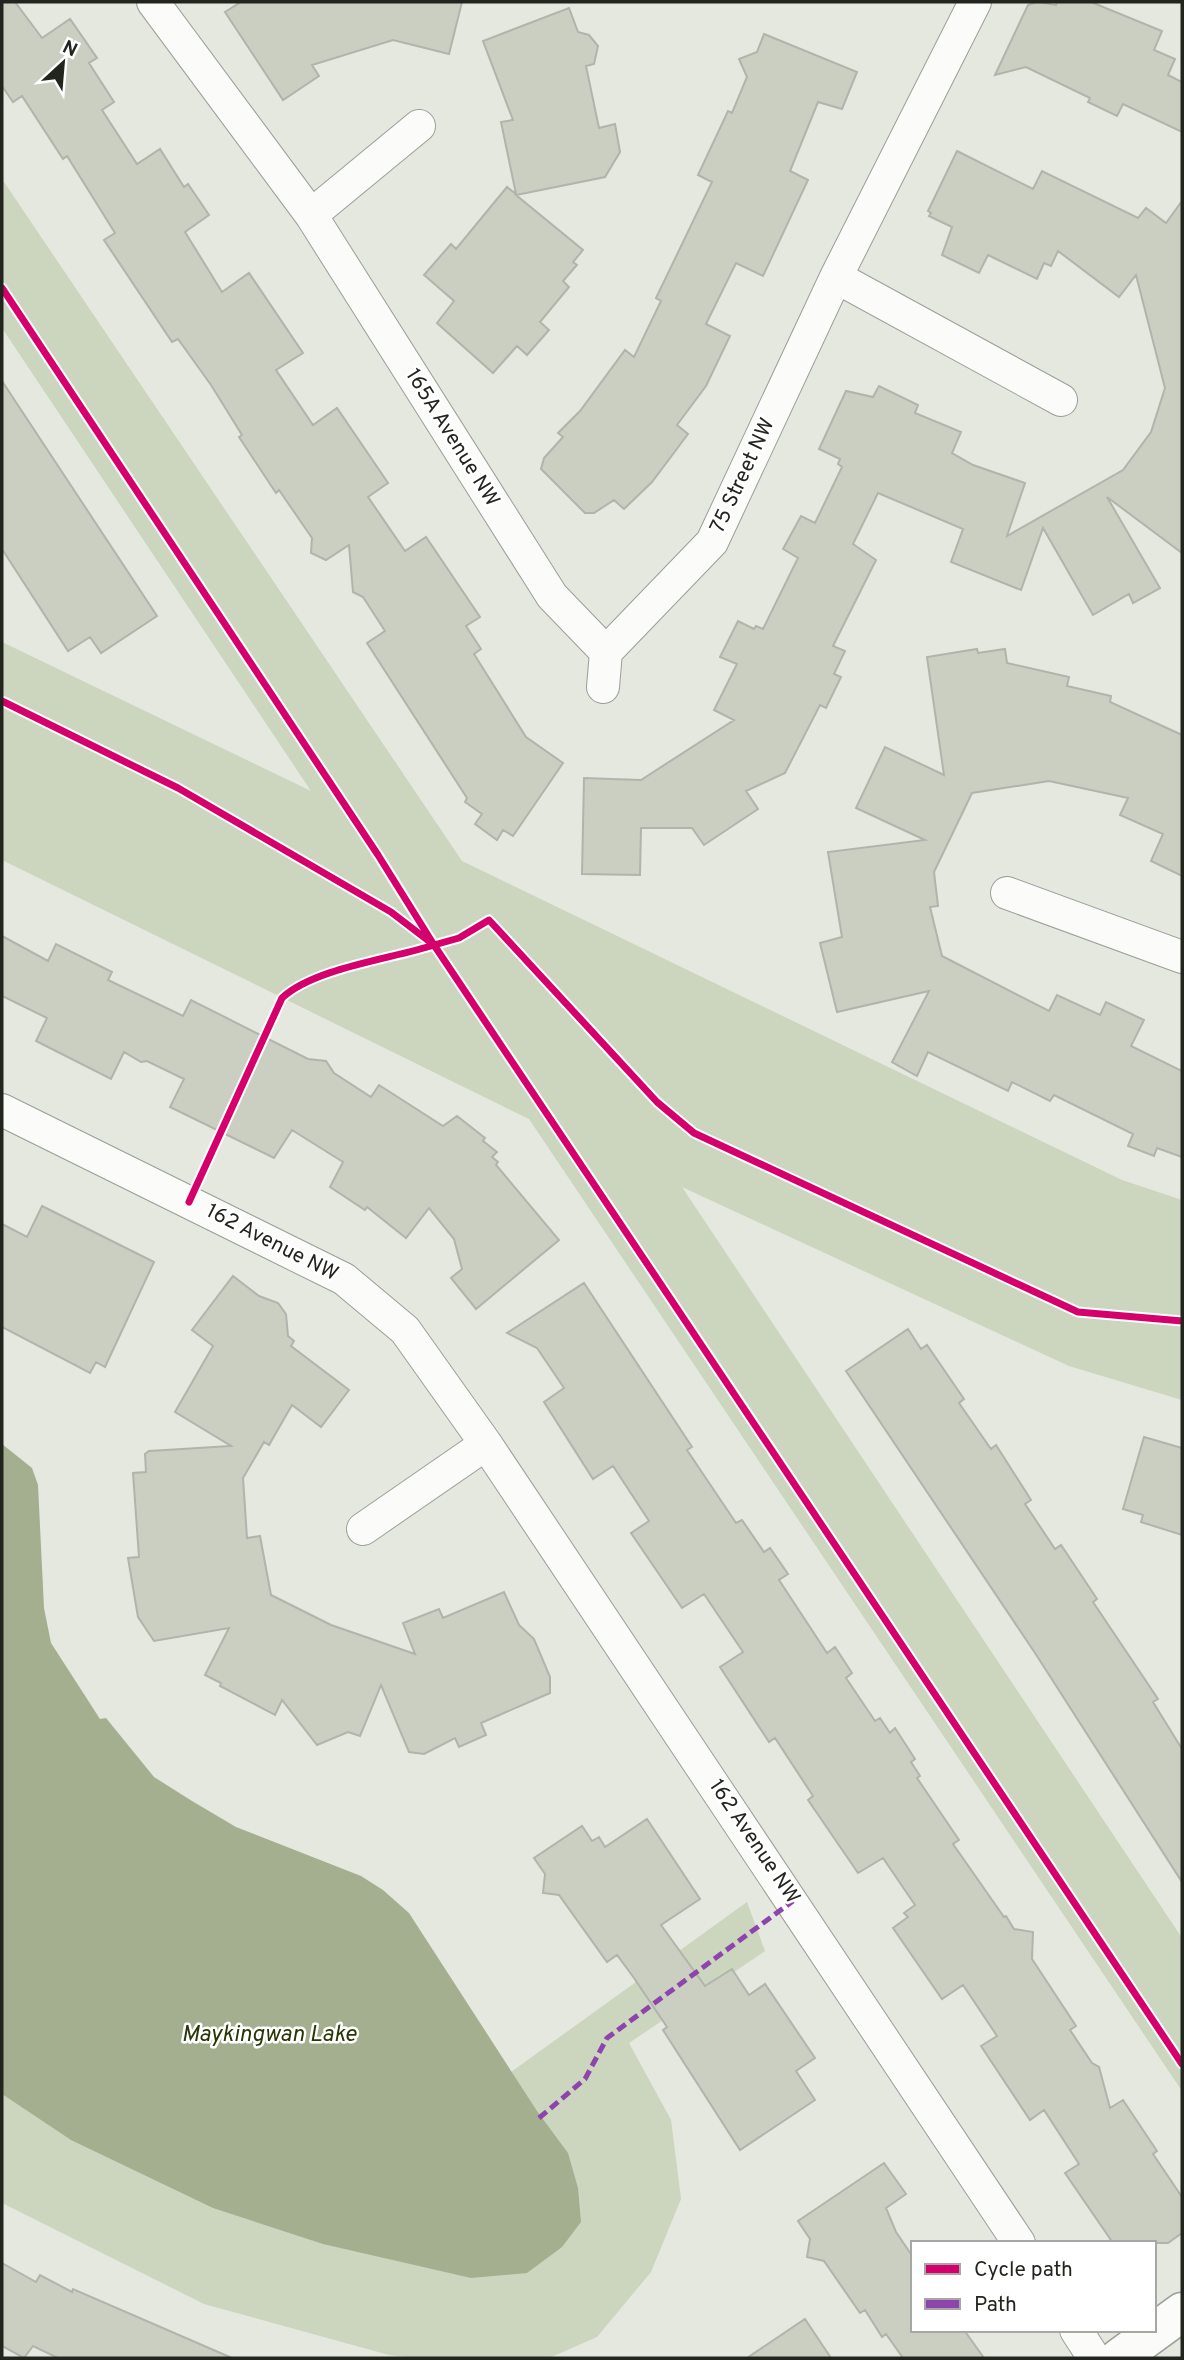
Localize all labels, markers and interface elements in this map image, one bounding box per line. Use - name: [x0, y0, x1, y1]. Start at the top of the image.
- north arrow: [28, 28, 98, 98]
- text: N: [58, 36, 81, 63]
- street label: 165A Avenue NW: [399, 364, 505, 512]
- street label: 75 Street NW: [705, 414, 781, 538]
- street label: 162 Avenue NW: [201, 1198, 343, 1288]
- street label: 162 Avenue NW: [702, 1774, 806, 1910]
- water label: Maykingwan Lake: [182, 2021, 358, 2050]
- legend: [911, 2241, 1156, 2332]
- text: Cycle path: [974, 2257, 1073, 2284]
- text: Path: [974, 2292, 1017, 2319]

